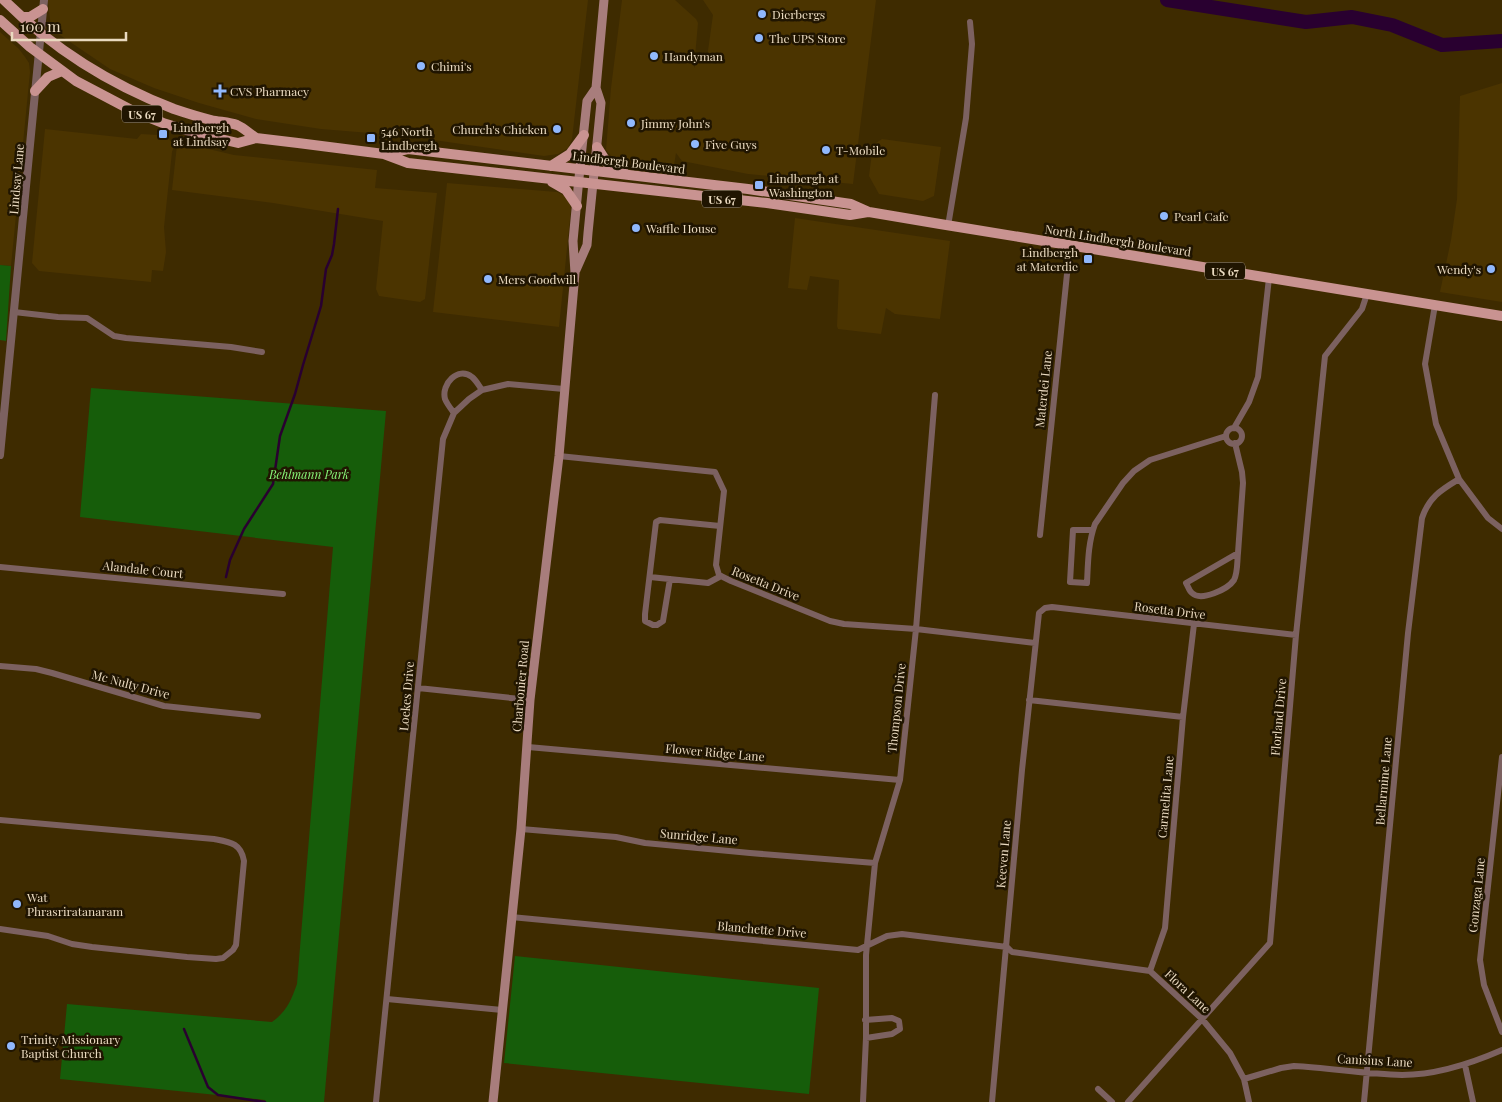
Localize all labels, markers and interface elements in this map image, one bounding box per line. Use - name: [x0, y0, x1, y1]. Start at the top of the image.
- place label: Dierbergs: [772, 6, 825, 22]
- marker: Dierbergs: [756, 8, 768, 20]
- scale bar: [12, 10, 126, 42]
- text: 100 m: [20, 16, 61, 36]
- place label: The UPS Store: [769, 30, 846, 46]
- marker: The UPS Store: [753, 32, 765, 44]
- place label: Handyman: [664, 48, 723, 64]
- marker: Handyman: [648, 50, 660, 62]
- place label: Chimi's: [431, 58, 472, 74]
- marker: Chimi's: [415, 60, 427, 72]
- place label: CVS Pharmacy: [230, 83, 309, 99]
- marker: CVS Pharmacy: [214, 85, 226, 97]
- road number: US 67: [122, 106, 162, 122]
- place label: Jimmy John's: [640, 115, 710, 131]
- marker: Jimmy John's: [625, 117, 637, 129]
- place label: Lindbergh at Lindsay: [173, 119, 229, 149]
- place label: Church's Chicken: [452, 121, 547, 137]
- place label: 546 North Lindbergh: [381, 123, 437, 153]
- marker: Church's Chicken: [551, 123, 563, 135]
- marker: Lindbergh at Lindsay: [157, 128, 169, 140]
- marker: 546 North Lindbergh: [365, 132, 377, 144]
- place label: Five Guys: [705, 136, 757, 152]
- marker: Five Guys: [689, 138, 701, 150]
- place label: T-Mobile: [836, 142, 885, 158]
- street label: Lindsay Lane: [5, 143, 27, 215]
- marker: T-Mobile: [820, 144, 832, 156]
- street label: Lindbergh Boulevard: [572, 147, 686, 177]
- place label: Lindbergh at Washington: [768, 170, 839, 200]
- marker: Lindbergh at Washington: [753, 179, 765, 191]
- road number: US 67: [702, 190, 742, 208]
- place label: Pearl Cafe: [1174, 208, 1229, 224]
- marker: Pearl Cafe: [1158, 210, 1170, 222]
- place label: Waffle House: [645, 220, 716, 236]
- street label: North Lindbergh Boulevard: [1044, 221, 1192, 259]
- marker: Waffle House: [630, 222, 642, 234]
- place label: Lindbergh at Materdie: [1017, 244, 1078, 274]
- marker: Lindbergh at Materdie: [1082, 253, 1094, 265]
- place label: Wendy's: [1436, 261, 1481, 277]
- road number: US 67: [1205, 262, 1245, 280]
- marker: Wendy's: [1485, 263, 1497, 275]
- place label: Mers Goodwill: [498, 271, 577, 287]
- marker: Mers Goodwill: [482, 273, 494, 285]
- street label: Materdei Lane: [1031, 350, 1055, 428]
- park label: Behlmann Park: [268, 466, 349, 482]
- street label: Alandale Court: [101, 557, 185, 581]
- street label: Rosetta Drive: [730, 562, 802, 604]
- street label: Rosetta Drive: [1133, 598, 1207, 622]
- street label: Charbonier Road: [508, 640, 532, 732]
- street label: Loekes Drive: [395, 661, 417, 731]
- street label: Thompson Drive: [883, 662, 909, 754]
- street label: Mc Nulty Drive: [90, 666, 172, 702]
- street label: Florland Drive: [1267, 678, 1289, 756]
- street label: Bellarmine Lane: [1371, 736, 1395, 826]
- street label: Flower Ridge Lane: [665, 740, 765, 764]
- street label: Carmelita Lane: [1153, 755, 1177, 839]
- street label: Keeven Lane: [992, 819, 1014, 889]
- street label: Sunridge Lane: [659, 825, 739, 847]
- street label: Gonzaga Lane: [1464, 857, 1488, 933]
- place label: Wat Phrasriratanaram: [26, 889, 124, 919]
- marker: Wat Phrasriratanaram: [11, 898, 23, 910]
- street label: Blanchette Drive: [717, 917, 807, 941]
- street label: Flora Lane: [1162, 966, 1214, 1016]
- place label: Trinity Missionary Baptist Church: [21, 1031, 120, 1061]
- marker: Trinity Missionary Baptist Church: [5, 1040, 17, 1052]
- street label: Canisius Lane: [1337, 1050, 1413, 1070]

